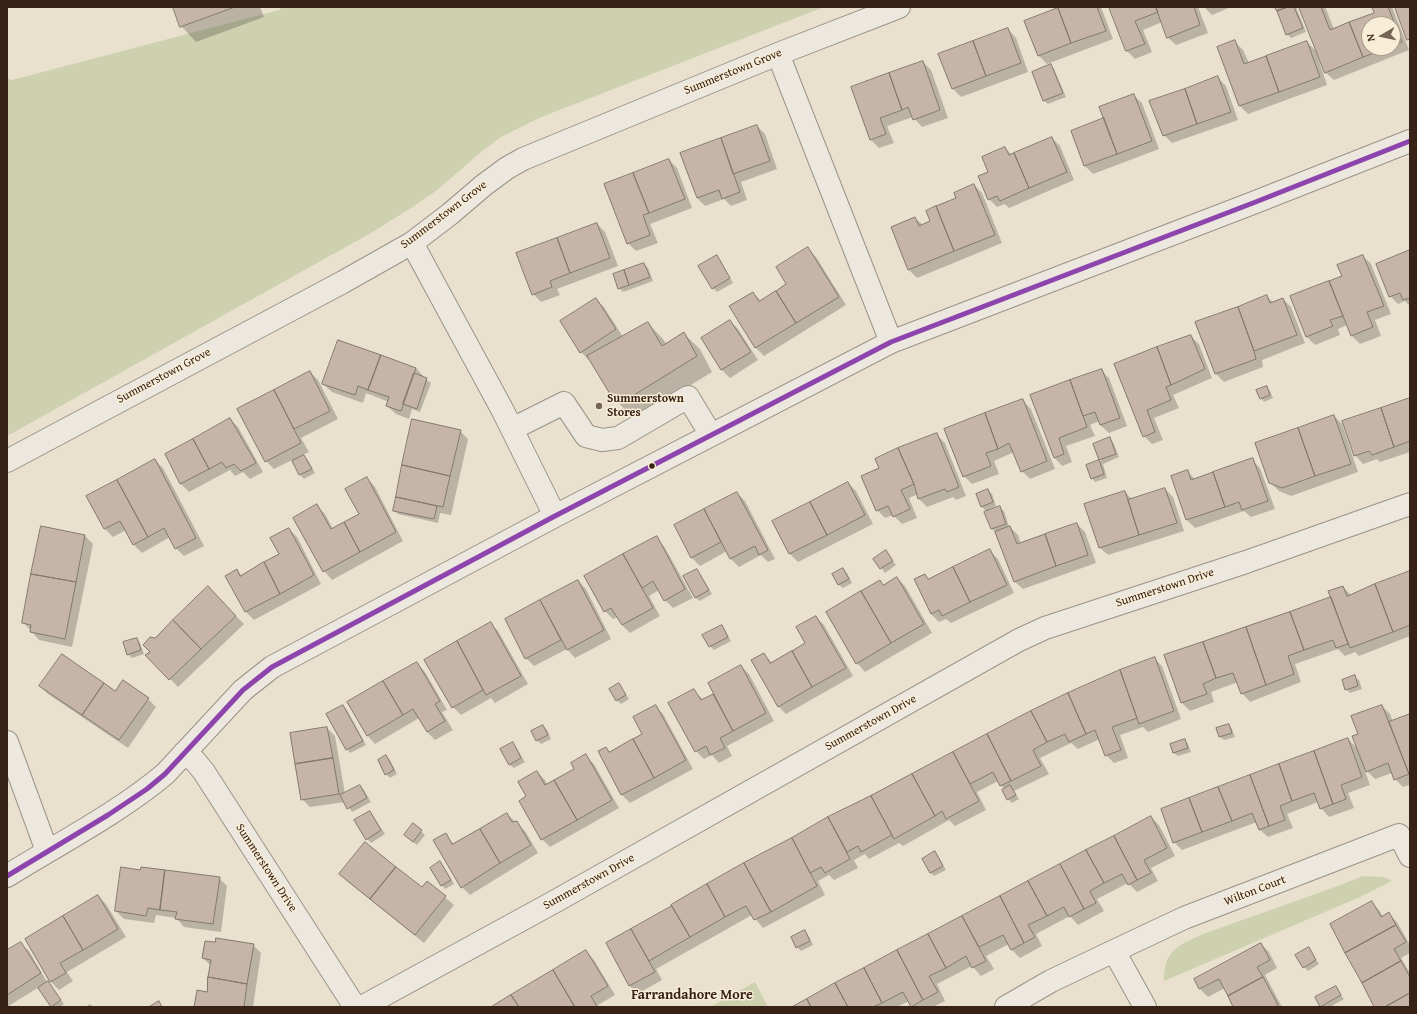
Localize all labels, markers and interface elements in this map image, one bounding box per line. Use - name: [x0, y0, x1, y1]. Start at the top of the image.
- north arrow: [1361, 16, 1401, 56]
- text: N: [1362, 33, 1379, 43]
- street label: Summerstown Grove: [682, 46, 784, 98]
- street label: Summerstown Grove: [398, 178, 490, 252]
- street label: Summerstown Grove: [115, 345, 213, 407]
- place label: Summerstown Stores: [607, 392, 684, 420]
- marker: Summerstown Stores: [594, 401, 604, 411]
- unlabelled marker: [647, 461, 657, 471]
- street label: Summerstown Drive: [1114, 565, 1216, 611]
- street label: Summerstown Drive: [823, 692, 919, 754]
- street label: Summerstown Drive: [232, 821, 300, 915]
- street label: Summerstown Drive: [541, 851, 637, 913]
- street label: Wilton Court: [1222, 873, 1288, 909]
- district label: Farrandahore More: [631, 987, 753, 1003]

